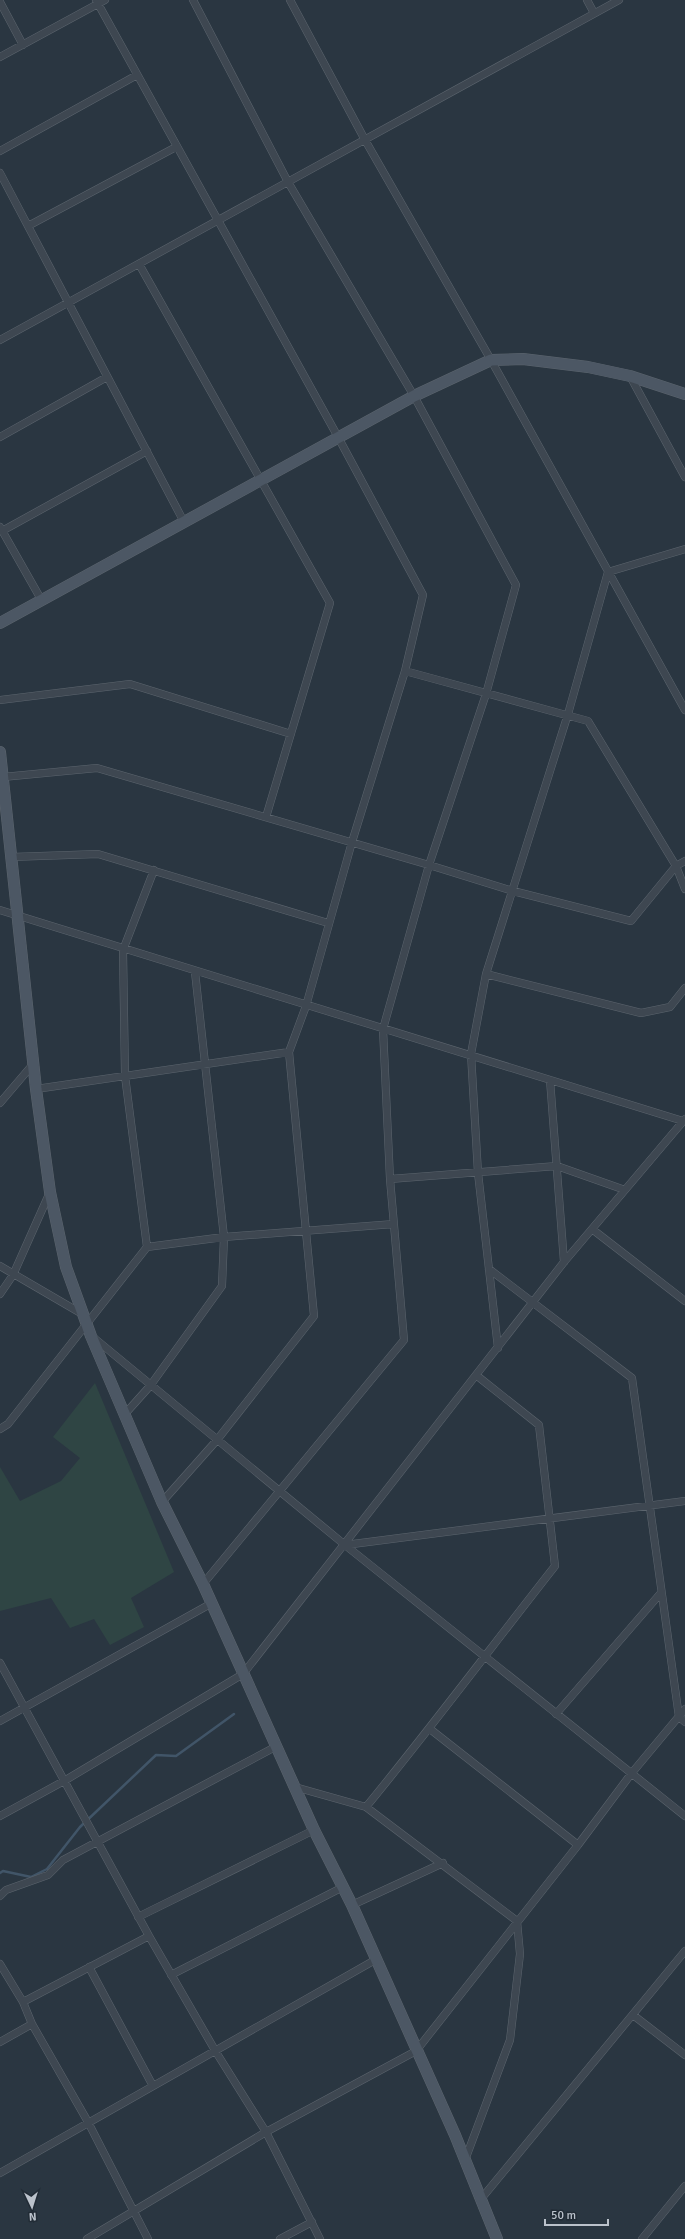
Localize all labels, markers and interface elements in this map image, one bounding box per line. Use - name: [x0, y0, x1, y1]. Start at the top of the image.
- north arrow: [12, 2187, 52, 2227]
- scale bar: [545, 2201, 608, 2227]
- text: 50 m: [551, 2208, 576, 2223]
- text: N: [28, 2210, 37, 2223]

